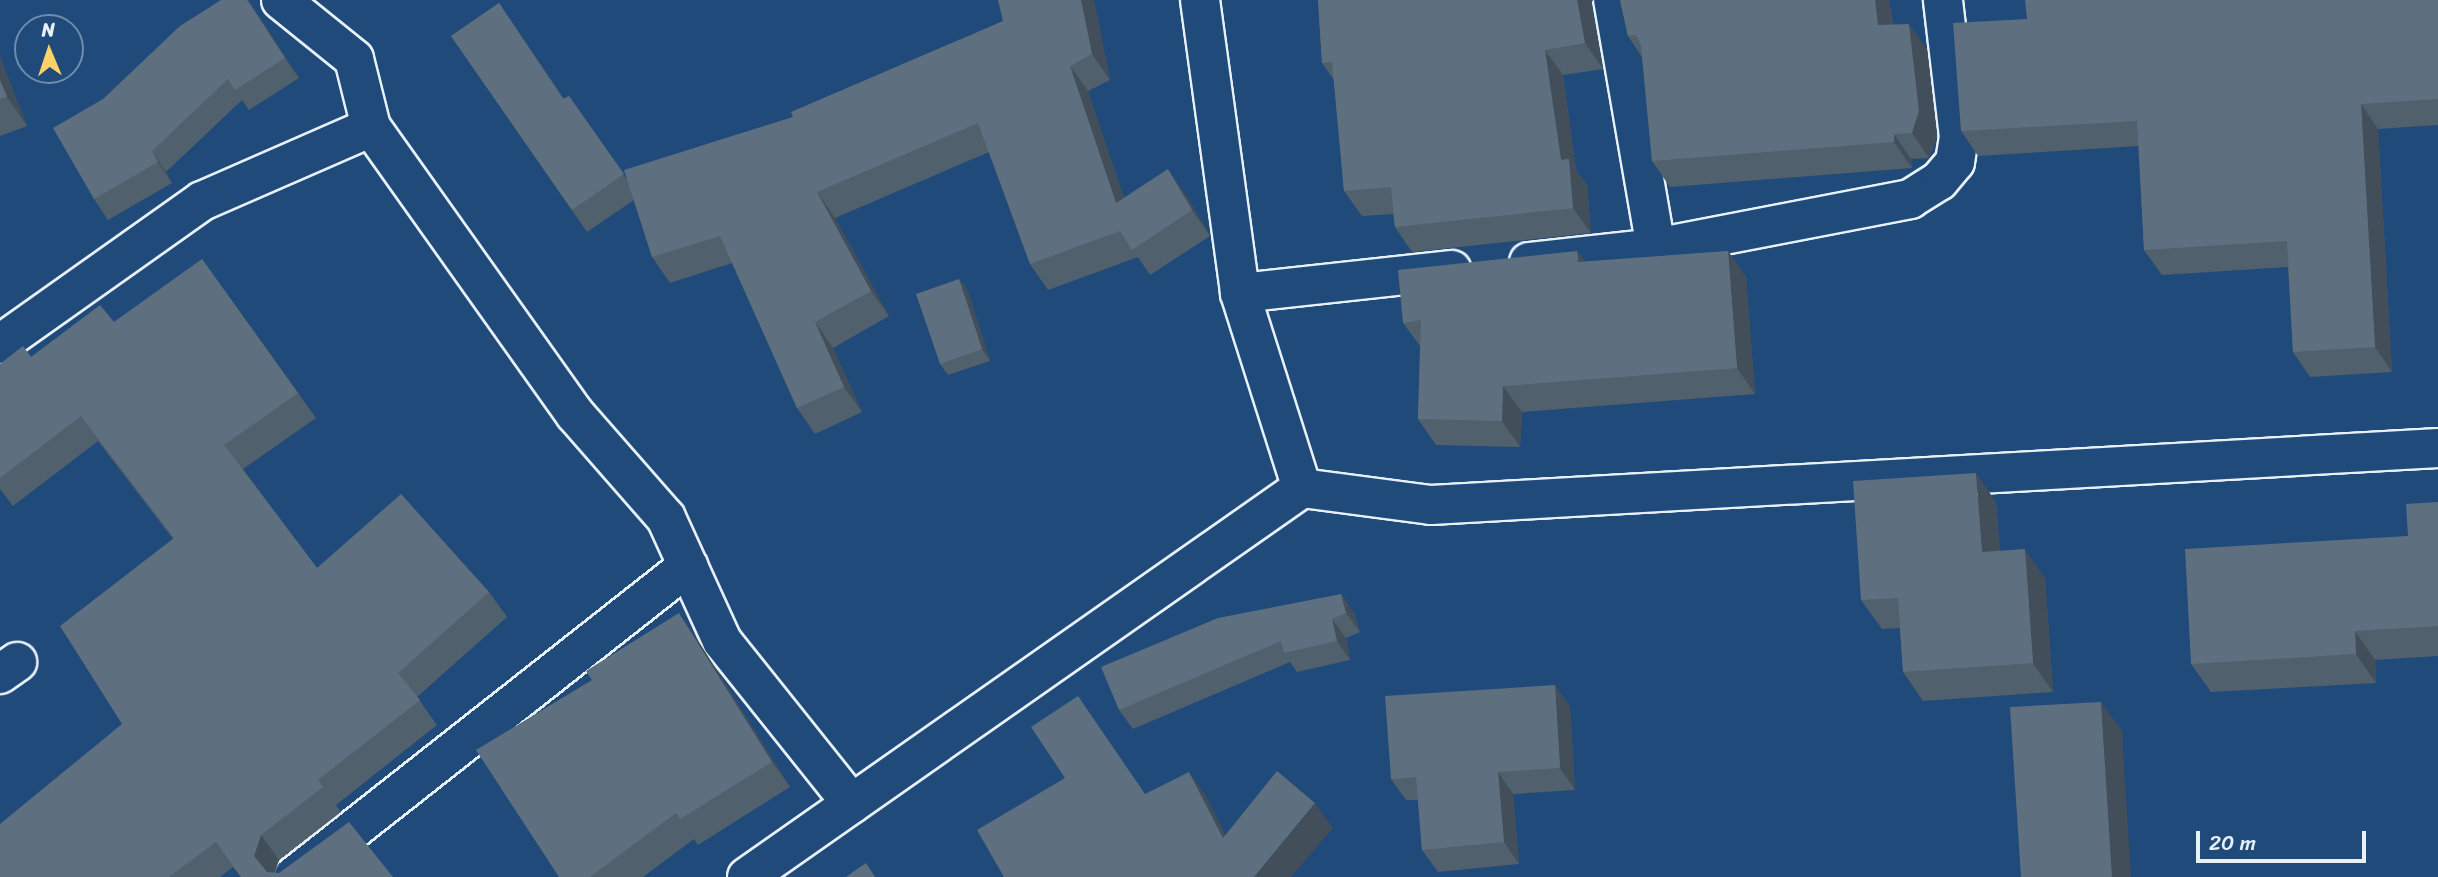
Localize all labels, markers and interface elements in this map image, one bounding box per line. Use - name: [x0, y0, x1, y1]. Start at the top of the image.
- text: N: [41, 13, 55, 46]
- north arrow: [14, 14, 84, 84]
- scale bar: [2200, 818, 2370, 862]
- text: 20 m: [2209, 824, 2256, 862]

